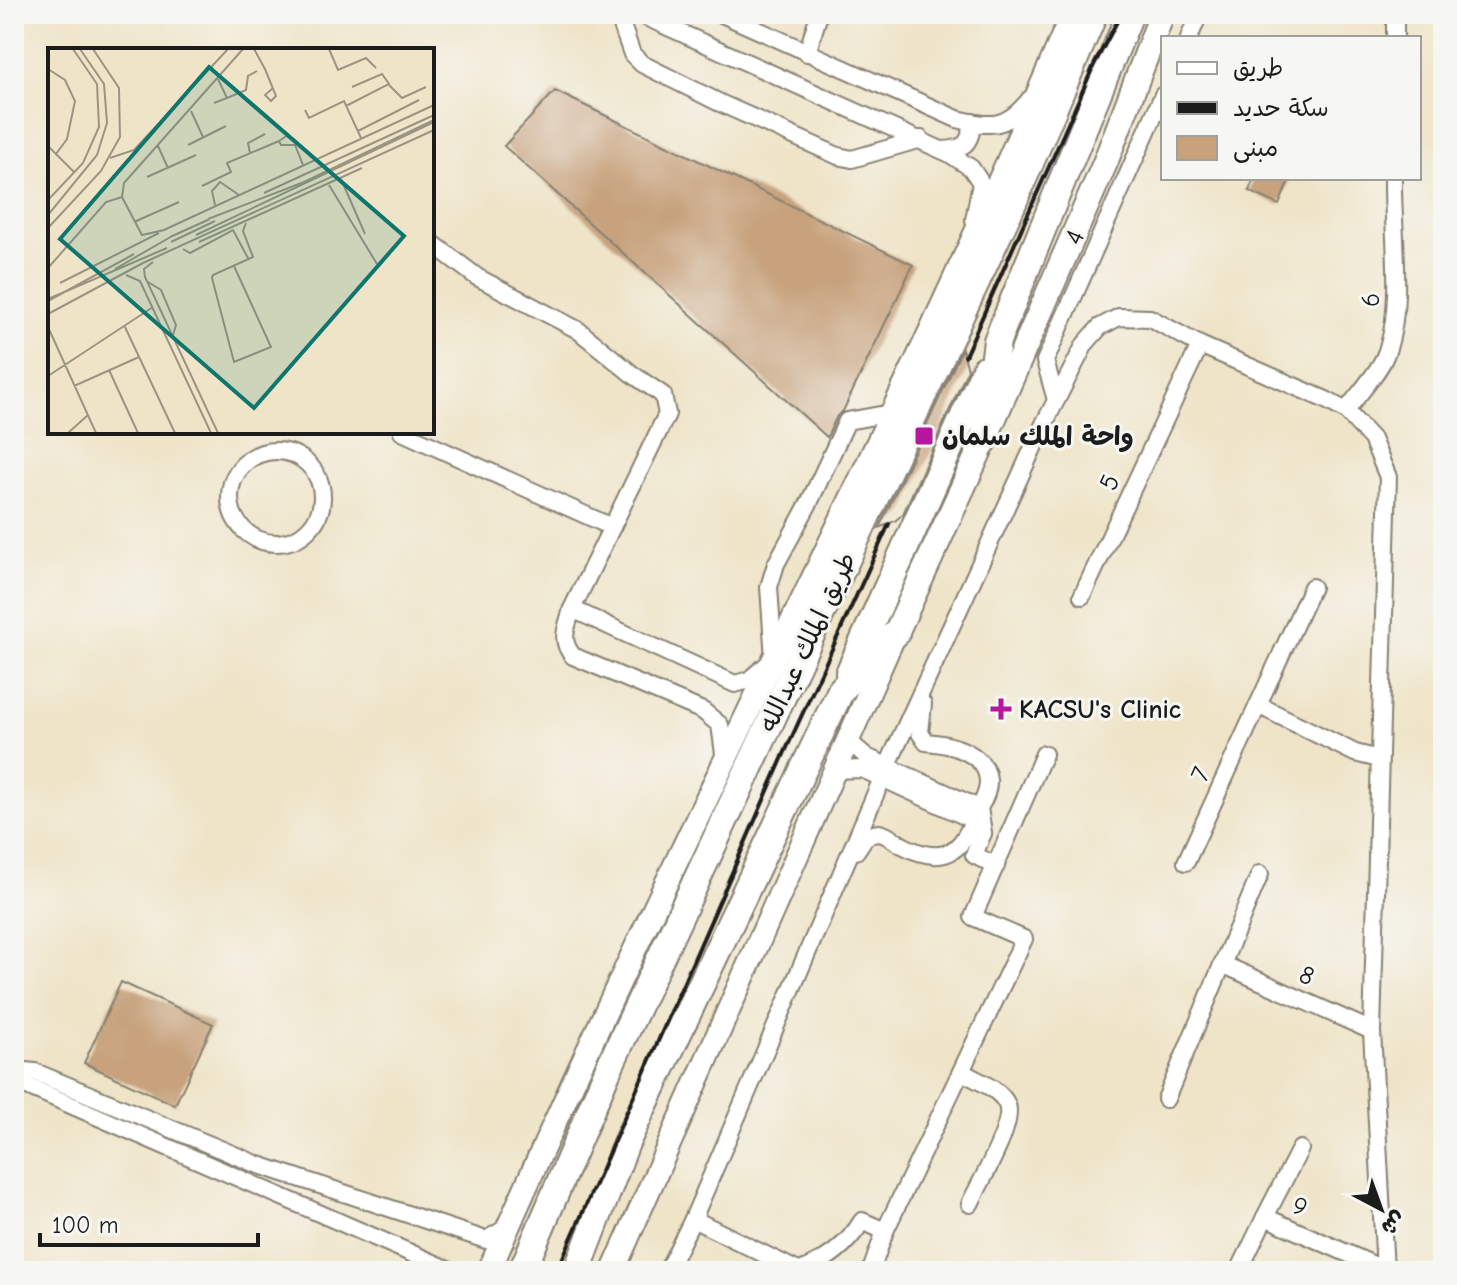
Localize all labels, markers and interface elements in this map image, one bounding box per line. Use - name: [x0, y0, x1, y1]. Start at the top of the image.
- legend: [1161, 36, 1421, 180]
- inset map: [48, 48, 434, 434]
- text: طريق: [1233, 54, 1283, 82]
- text: سكة حديد: [1233, 94, 1329, 122]
- text: مبنى: [1233, 134, 1278, 163]
- street label: 4: [1059, 226, 1091, 249]
- street label: 6: [1356, 292, 1386, 308]
- place label: واحة الملك سلمان: [942, 422, 1134, 452]
- marker: واحة الملك سلمان: [913, 425, 935, 447]
- street label: 5: [1093, 470, 1126, 495]
- street label: طريق الملك عبدالله: [753, 548, 863, 737]
- place label: KACSU's Clinic: [1019, 695, 1181, 725]
- marker: KACSU's Clinic: [990, 698, 1012, 720]
- street label: 7: [1185, 763, 1217, 786]
- street label: 8: [1294, 959, 1319, 992]
- north arrow: [1341, 1169, 1421, 1249]
- street label: 9: [1287, 1190, 1312, 1223]
- scale bar: [40, 1197, 258, 1247]
- text: ش: [1376, 1206, 1411, 1241]
- text: 100 m: [52, 1211, 119, 1239]

